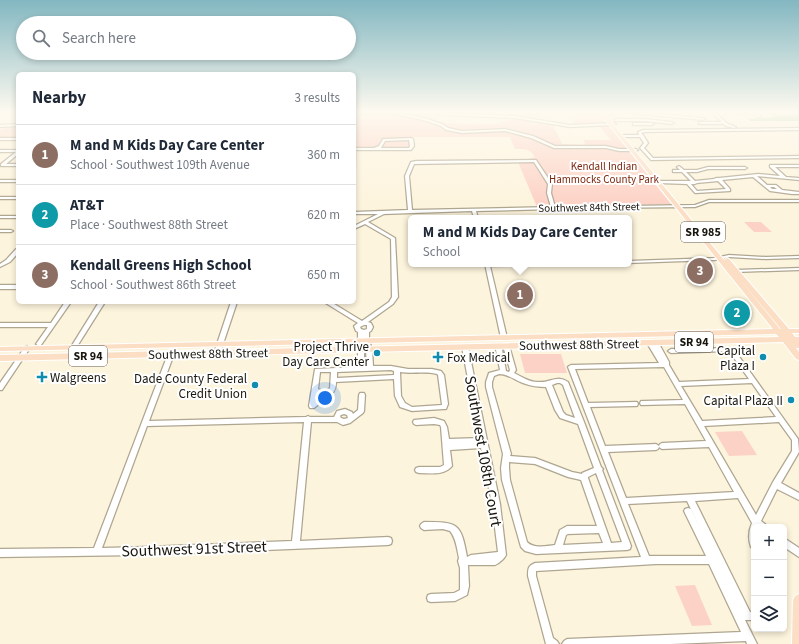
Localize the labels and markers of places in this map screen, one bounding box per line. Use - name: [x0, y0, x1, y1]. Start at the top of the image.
- pin: 3: [687, 256, 713, 286]
- pin: 1: [507, 280, 533, 310]
- pin: 2: [724, 298, 750, 328]
- place label: Project Thrive Day Care Center: [282, 338, 369, 371]
- place label: Capital Plaza I: [717, 342, 755, 375]
- marker: Project Thrive Day Care Center: [372, 348, 382, 358]
- place label: Fox Medical: [447, 349, 510, 367]
- marker: Fox Medical: [432, 351, 444, 363]
- marker: Capital Plaza I: [758, 352, 768, 362]
- place label: Walgreens: [50, 369, 107, 387]
- place label: Dade County Federal Credit Union: [134, 370, 247, 403]
- marker: Walgreens: [37, 372, 47, 382]
- marker: Dade County Federal Credit Union: [250, 380, 260, 390]
- place label: Capital Plaza II: [704, 392, 783, 410]
- marker: Capital Plaza II: [786, 395, 796, 405]

